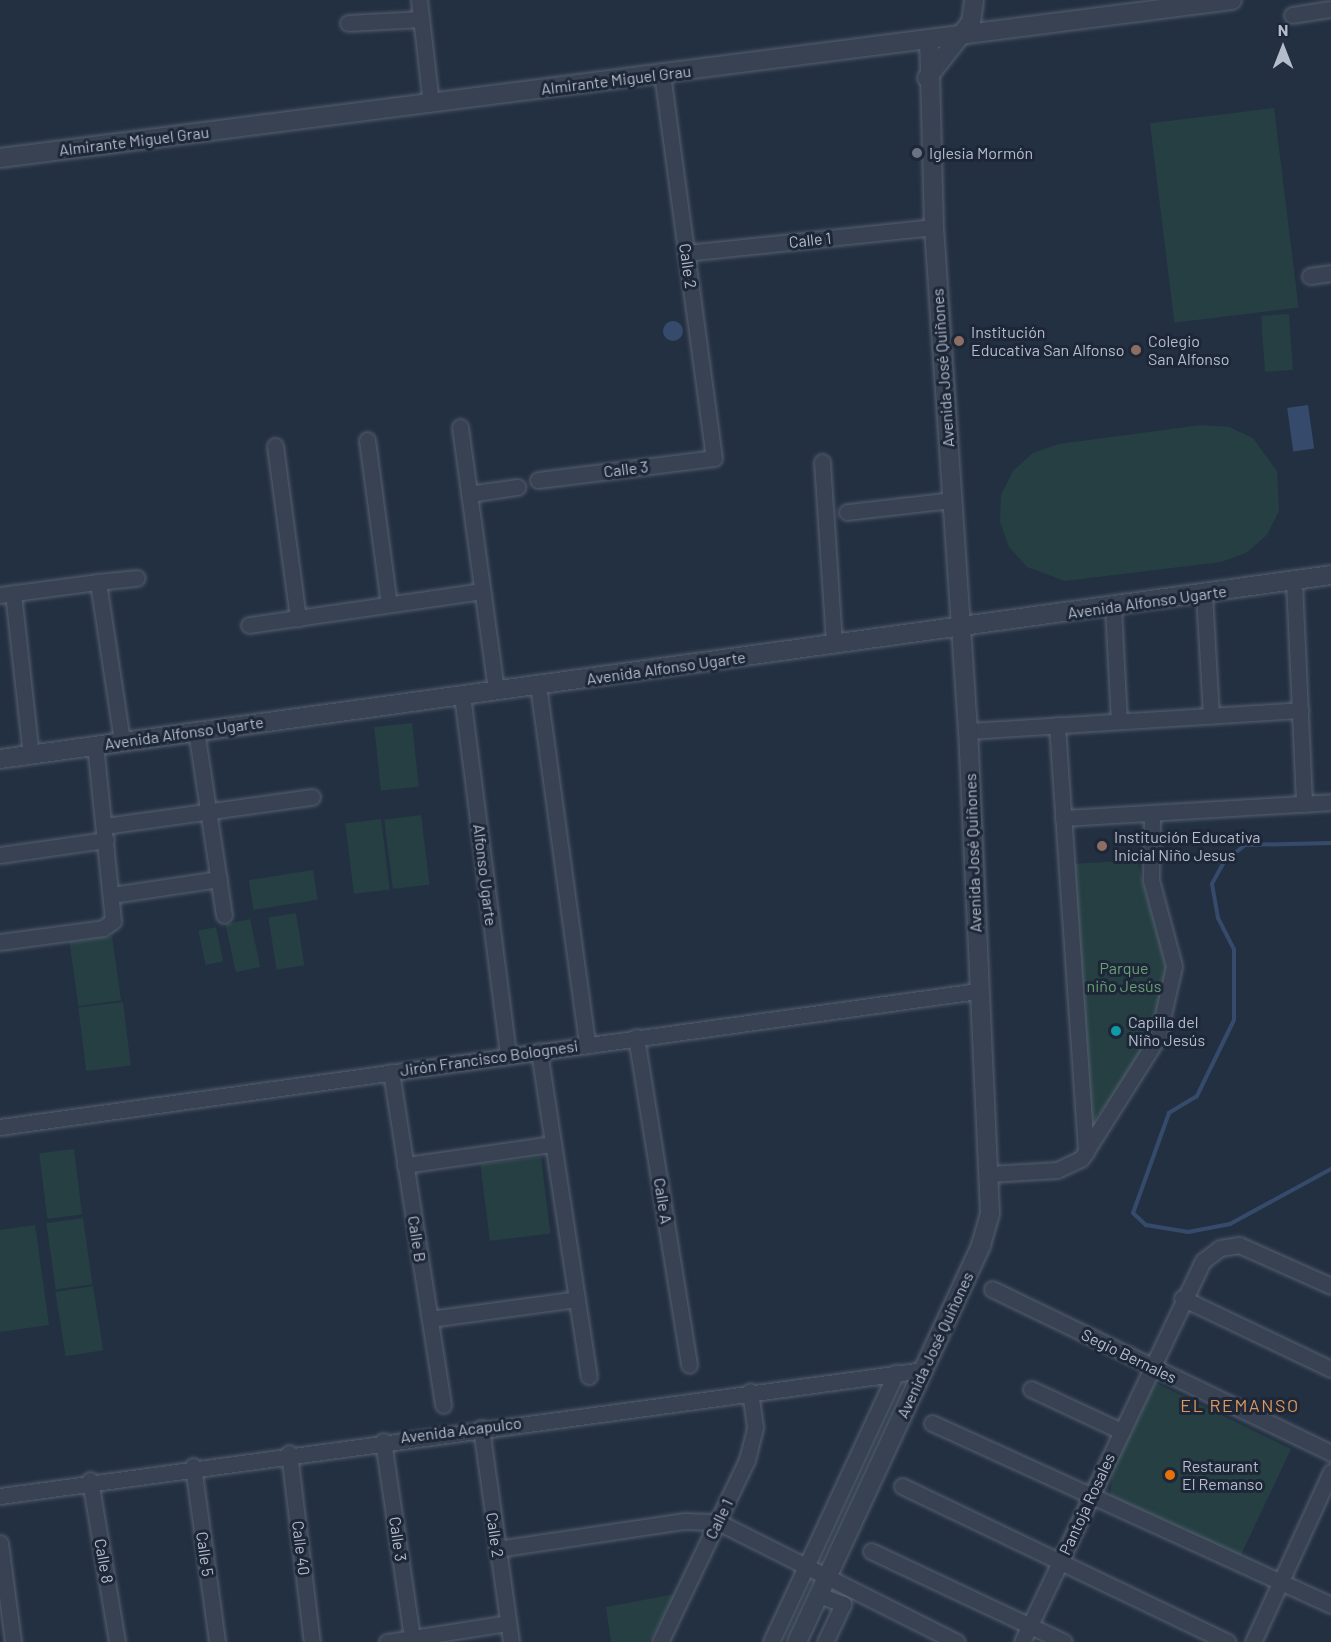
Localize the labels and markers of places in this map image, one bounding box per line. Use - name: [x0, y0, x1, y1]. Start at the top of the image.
- place label: Iglesia Mormón: [929, 143, 1033, 163]
- marker: Iglesia Mormón: [910, 146, 924, 160]
- place label: Institución Educativa San Alfonso: [971, 322, 1125, 360]
- place label: Colegio San Alfonso: [1148, 331, 1229, 369]
- marker: Institución Educativa San Alfonso: [952, 334, 966, 348]
- marker: Colegio San Alfonso: [1129, 343, 1143, 357]
- place label: Institución Educativa Inicial Niño Jesus: [1114, 827, 1260, 865]
- marker: Institución Educativa Inicial Niño Jesus: [1095, 839, 1109, 853]
- place label: Capilla del Niño Jesús: [1128, 1012, 1205, 1050]
- marker: Capilla del Niño Jesús: [1109, 1024, 1123, 1038]
- place label: Restaurant El Remanso: [1182, 1456, 1263, 1494]
- marker: Restaurant El Remanso: [1163, 1468, 1177, 1482]

